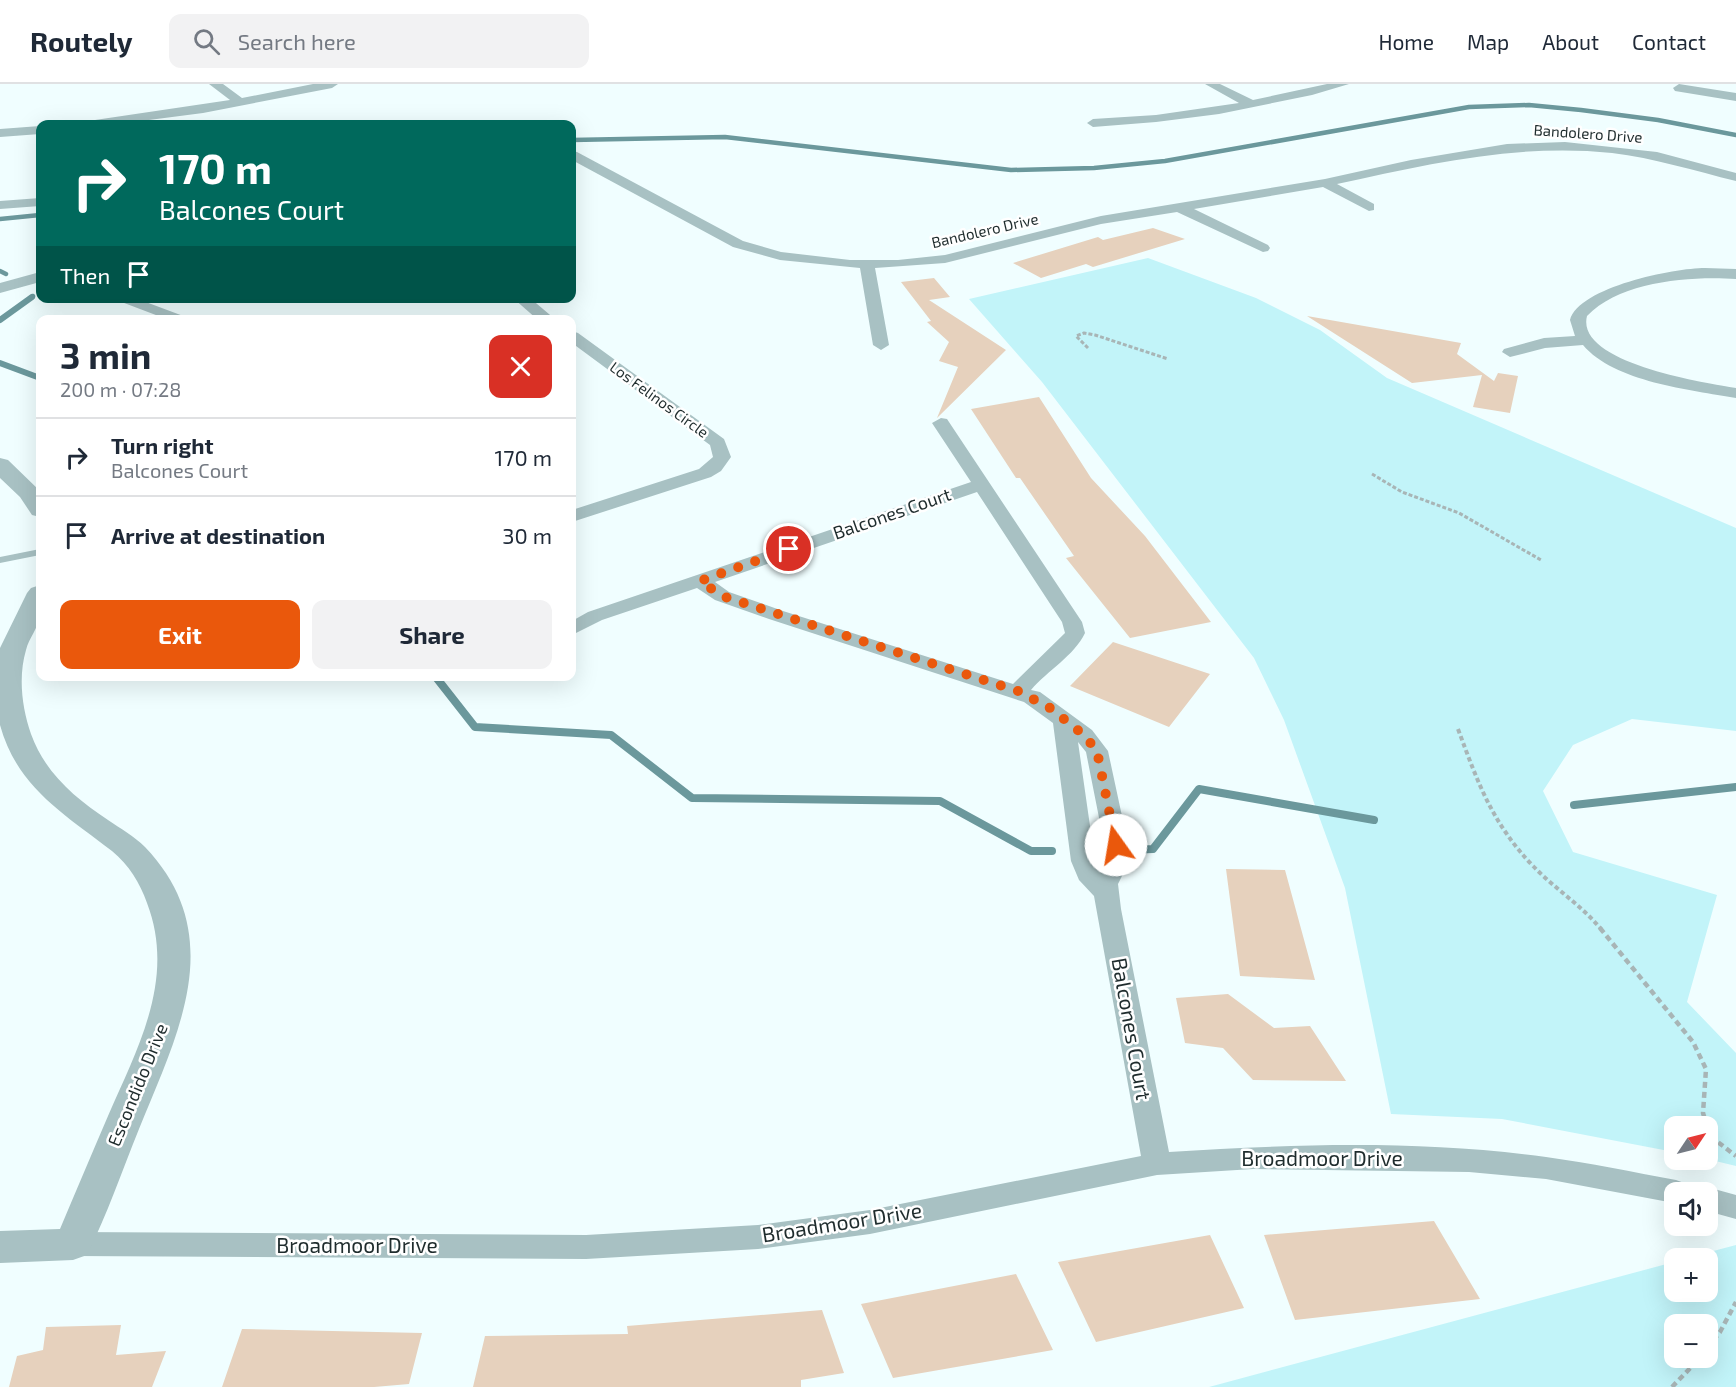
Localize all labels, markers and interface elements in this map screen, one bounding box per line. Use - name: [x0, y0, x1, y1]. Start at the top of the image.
- search box: [169, 14, 589, 68]
- text: Routely: [30, 24, 133, 58]
- icon: search: [190, 25, 223, 58]
- text: Search here: [238, 28, 356, 54]
- text: Home: [1378, 29, 1434, 54]
- text: Map: [1467, 29, 1509, 54]
- text: About: [1542, 29, 1599, 54]
- text: Contact: [1632, 29, 1706, 54]
- street label: Bandolero Drive: [1533, 120, 1643, 146]
- text: 170 m: [159, 142, 272, 192]
- icon: right: [60, 144, 138, 222]
- text: Balcones Court: [159, 193, 344, 225]
- street label: Bandolero Drive: [930, 209, 1040, 251]
- icon: arrive: [122, 258, 155, 291]
- text: Then: [60, 262, 110, 288]
- text: 3 min: [60, 333, 151, 376]
- button: close: [489, 335, 552, 398]
- street label: Los Felinos Circle: [607, 357, 712, 441]
- text: 200 m · 07:28: [60, 377, 181, 401]
- text: Turn right: [111, 432, 213, 458]
- icon: right: [60, 441, 93, 474]
- text: 170 m: [495, 444, 552, 470]
- text: Balcones Court: [111, 458, 248, 482]
- street label: Balcones Court: [830, 483, 954, 544]
- icon: arrive: [60, 519, 93, 552]
- text: Arrive at destination: [111, 522, 325, 548]
- text: 30 m: [502, 522, 552, 548]
- pin: [763, 523, 814, 574]
- icon: arrive: [772, 532, 805, 565]
- button: Exit: [60, 600, 300, 669]
- button: Share: [312, 600, 552, 669]
- position arrow: [1084, 813, 1148, 877]
- street label: Balcones Court: [1108, 956, 1157, 1102]
- street label: Escondido Drive: [102, 1020, 172, 1149]
- north arrow: [1664, 1116, 1718, 1170]
- map controls: [1664, 1116, 1718, 1368]
- street label: Broadmoor Drive: [1241, 1145, 1403, 1170]
- button: sound: [1664, 1182, 1718, 1236]
- street label: Broadmoor Drive: [760, 1197, 923, 1246]
- street label: Broadmoor Drive: [276, 1232, 438, 1257]
- button: +: [1664, 1248, 1718, 1302]
- button: −: [1664, 1314, 1718, 1368]

